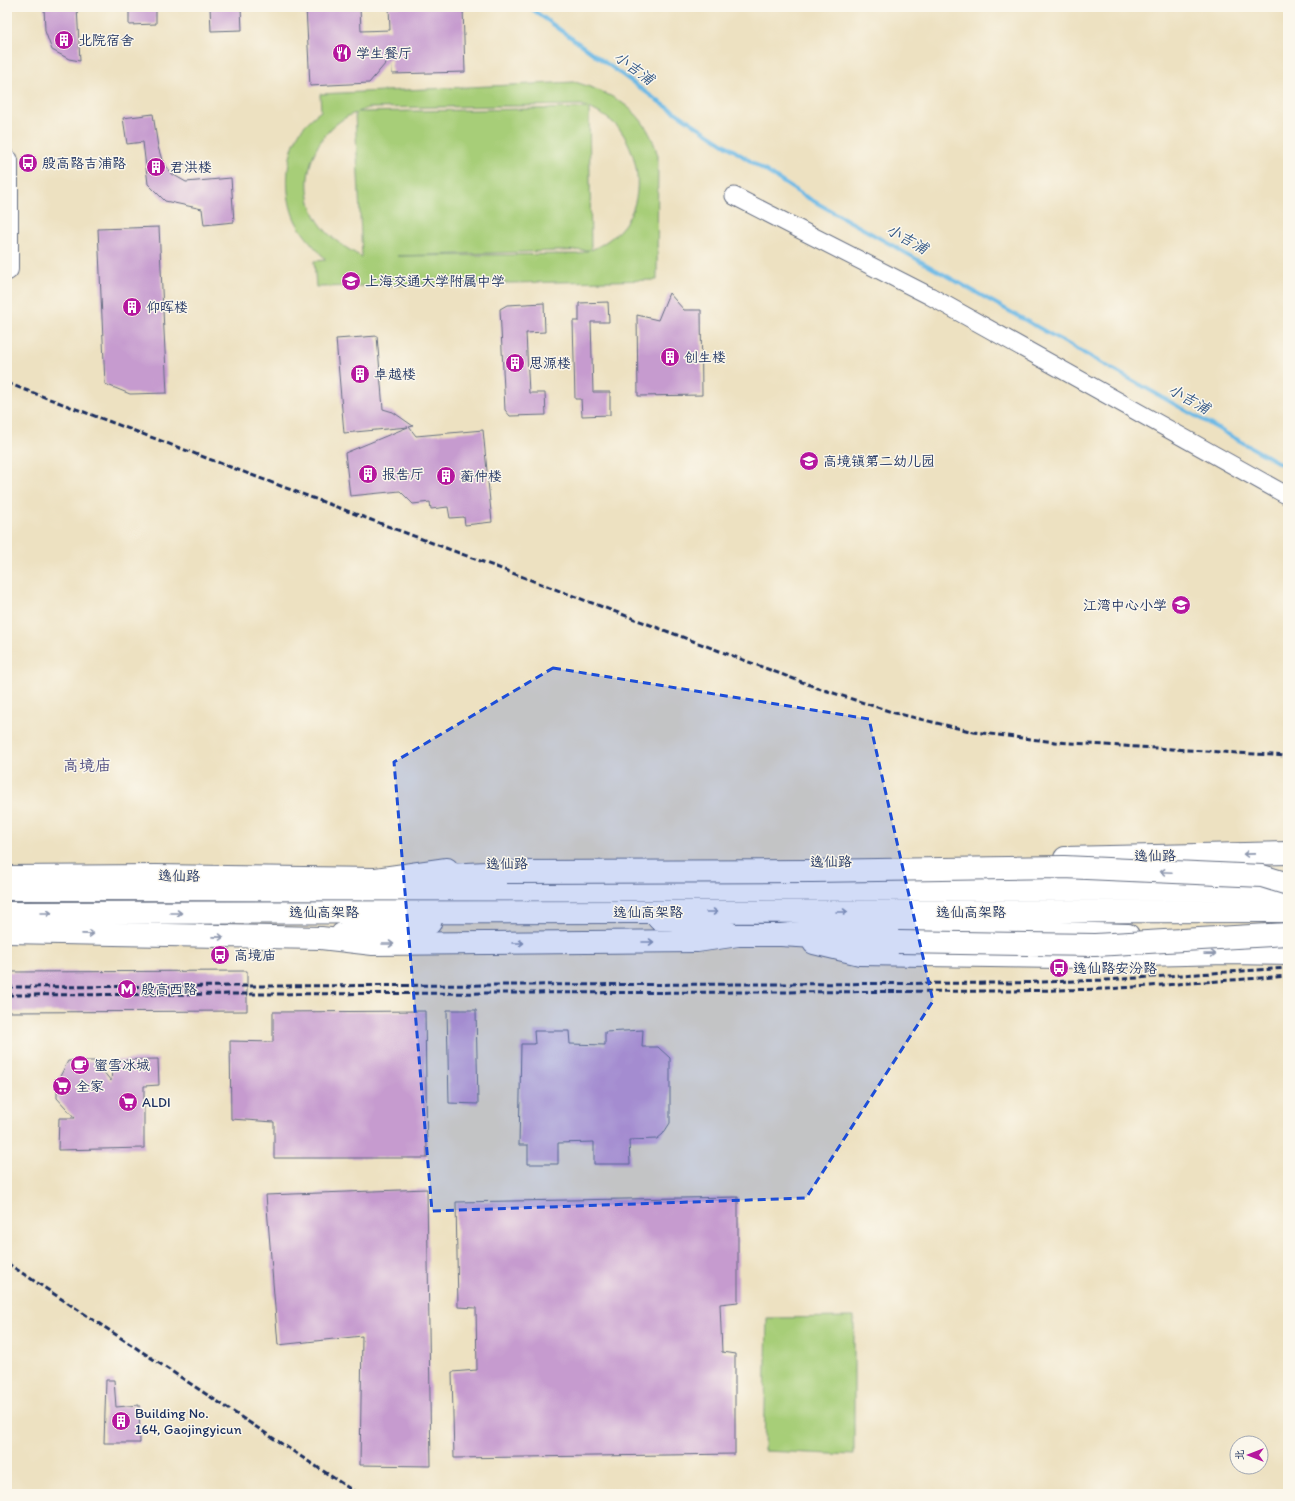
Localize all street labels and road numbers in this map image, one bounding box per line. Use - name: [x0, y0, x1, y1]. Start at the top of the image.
- street label: 逸仙路: [1134, 847, 1176, 865]
- street label: 逸仙路: [810, 853, 852, 871]
- street label: 逸仙路: [486, 855, 528, 873]
- street label: 逸仙路: [158, 867, 200, 885]
- street label: 逸仙高架路: [289, 904, 359, 921]
- street label: 逸仙高架路: [613, 904, 683, 921]
- street label: 逸仙高架路: [936, 904, 1006, 921]

